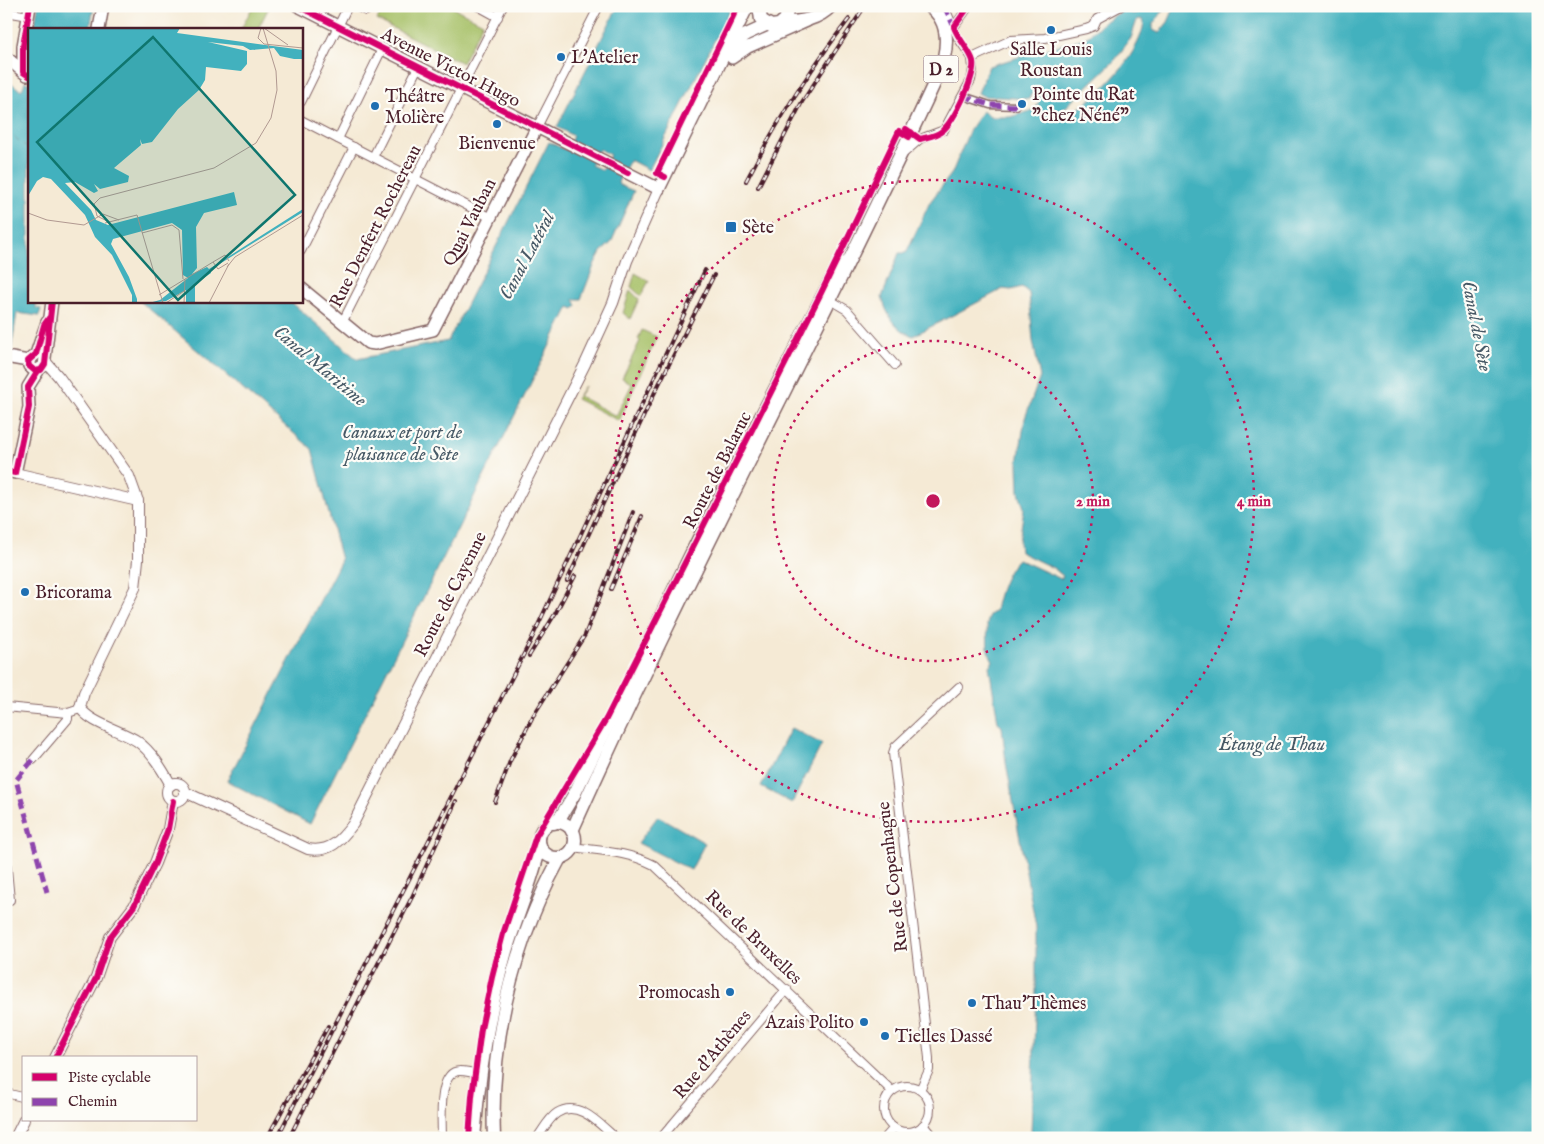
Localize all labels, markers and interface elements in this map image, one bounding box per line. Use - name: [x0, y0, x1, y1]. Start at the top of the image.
- street label: Avenue Victor Hugo: [376, 23, 524, 114]
- marker: Salle Louis Roustan: [1045, 24, 1057, 36]
- inset map: [28, 28, 302, 302]
- place label: Salle Louis Roustan: [1010, 39, 1092, 83]
- place label: L'Atelier: [571, 47, 638, 70]
- marker: L'Atelier: [555, 51, 567, 63]
- road number: D 2: [924, 56, 958, 82]
- place label: Pointe du Rat "chez Néné": [1032, 84, 1135, 128]
- place label: Théâtre Molière: [385, 86, 445, 130]
- marker: Pointe du Rat "chez Néné": [1016, 98, 1028, 110]
- marker: Théâtre Molière: [369, 100, 381, 112]
- marker: Bienvenue: [491, 118, 503, 130]
- place label: Bienvenue: [458, 133, 536, 156]
- street label: Rue Denfert Rochereau: [325, 141, 427, 312]
- street label: Quai Vauban: [438, 175, 502, 270]
- water label: Canal Latéral: [495, 206, 562, 304]
- place label: Sète: [742, 217, 774, 240]
- marker: Sète: [724, 220, 738, 234]
- water label: Canal de Sète: [1456, 279, 1497, 374]
- water label: Canal Maritime: [268, 321, 372, 413]
- street label: Route de Balaruc: [679, 408, 758, 533]
- water label: Canaux et port de plaisance de Sète: [342, 421, 463, 467]
- centre of rings: [924, 492, 942, 510]
- text: 2 min: [1076, 492, 1110, 511]
- text: 4 min: [1237, 492, 1271, 511]
- street label: Route de Cayenne: [410, 528, 493, 661]
- place label: Bricorama: [35, 582, 112, 605]
- marker: Bricorama: [19, 586, 31, 598]
- water label: Étang de Thau: [1218, 733, 1325, 757]
- street label: Rue de Copenhague: [873, 800, 914, 954]
- street label: Rue de Bruxelles: [700, 886, 806, 990]
- place label: Promocash: [638, 982, 720, 1005]
- marker: Promocash: [724, 986, 736, 998]
- place label: Thau'Thèmes: [982, 993, 1086, 1016]
- marker: Thau'Thèmes: [966, 997, 978, 1009]
- street label: Rue d'Athènes: [669, 1006, 757, 1104]
- place label: Azais Polito: [764, 1012, 854, 1035]
- marker: Azais Polito: [858, 1016, 870, 1028]
- place label: Tielles Dassé: [895, 1026, 993, 1049]
- marker: Tielles Dassé: [879, 1030, 891, 1042]
- legend: [22, 1056, 198, 1122]
- text: Piste cyclable: [68, 1068, 151, 1087]
- text: Chemin: [68, 1092, 117, 1111]

